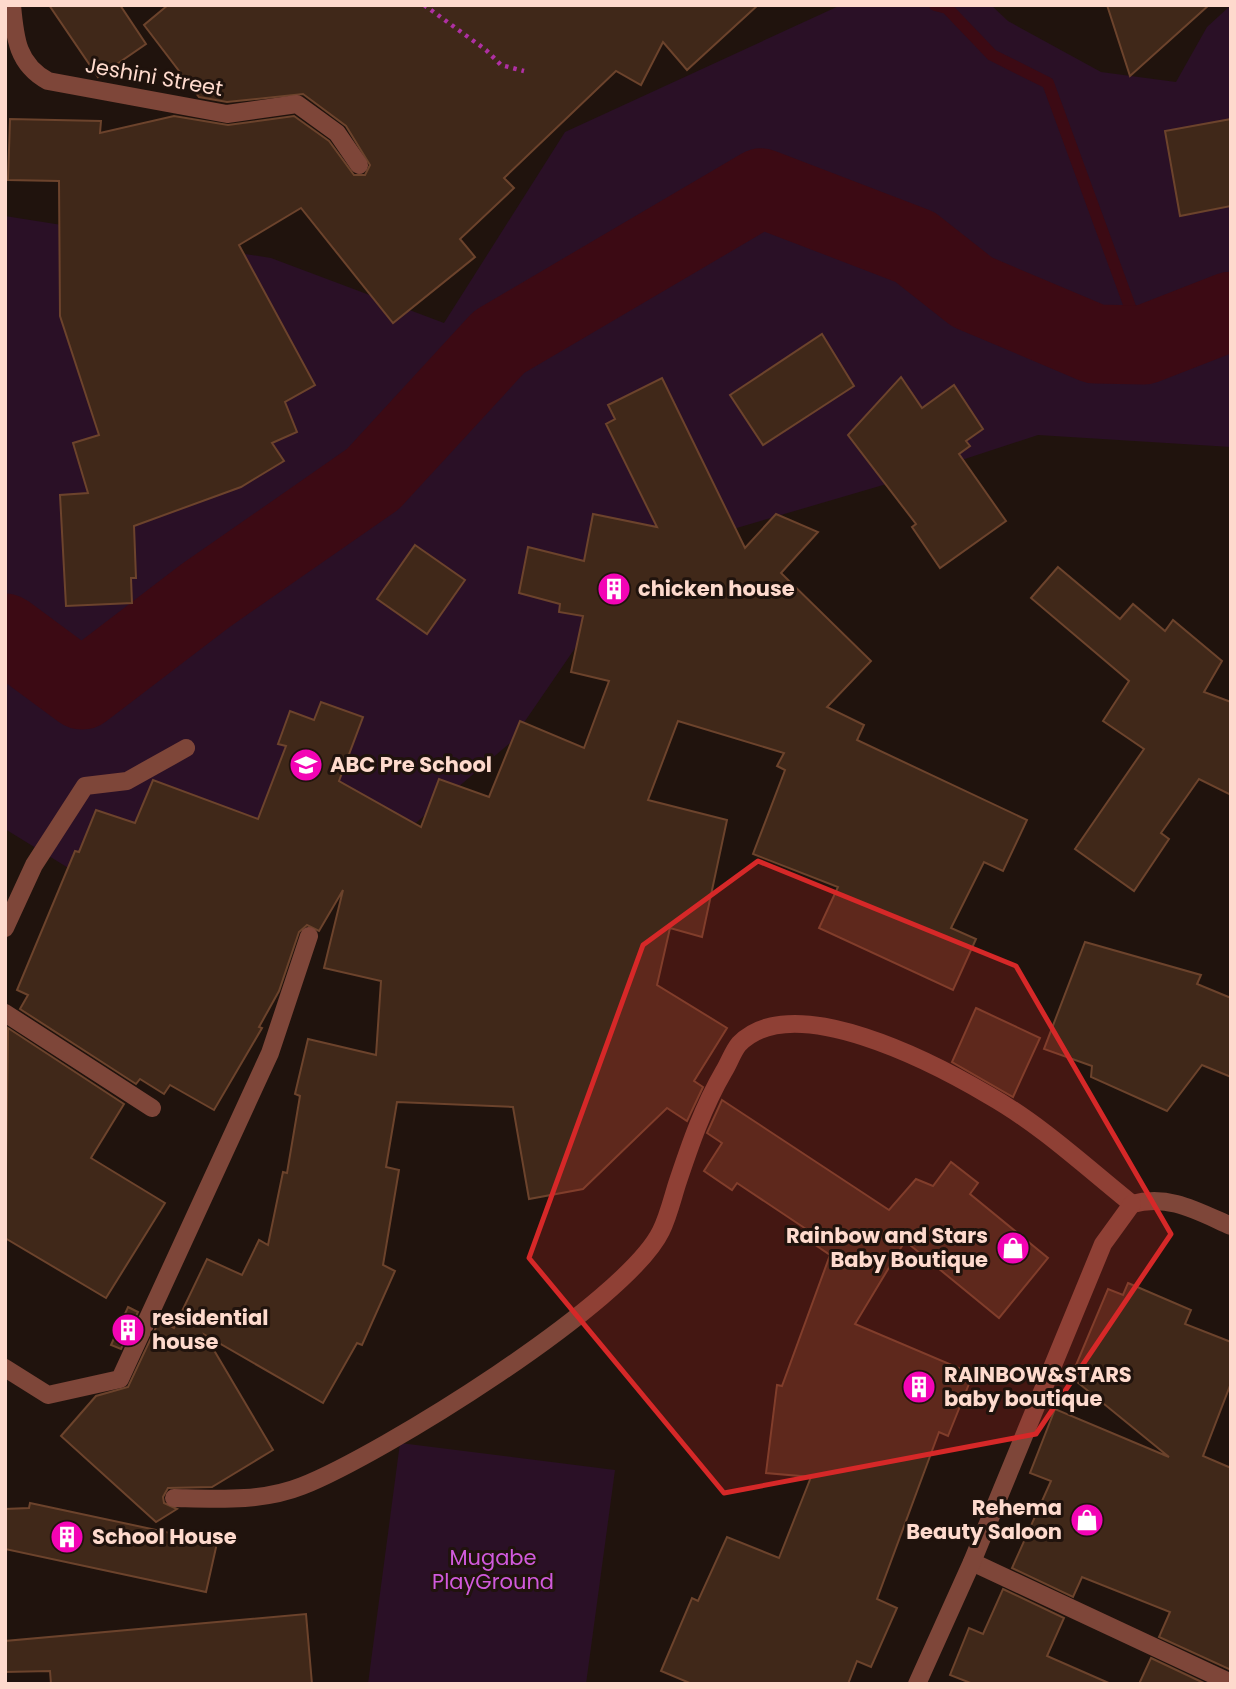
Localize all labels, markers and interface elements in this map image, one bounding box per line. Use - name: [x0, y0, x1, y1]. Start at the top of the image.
- street label: Jeshini Street: [83, 50, 225, 103]
- building icon: chicken house: [595, 570, 633, 608]
- place label: chicken house: [638, 574, 795, 603]
- school or university icon: ABC Pre School: [287, 746, 325, 784]
- place label: ABC Pre School: [330, 750, 492, 779]
- place label: Rainbow and Stars Baby Boutique: [786, 1221, 988, 1274]
- shop icon: Rainbow and Stars Baby Boutique: [994, 1229, 1032, 1267]
- place label: residential house: [152, 1303, 268, 1356]
- building icon: residential house: [109, 1311, 147, 1349]
- place label: RAINBOW&STARS baby boutique: [944, 1360, 1132, 1413]
- building icon: RAINBOW&STARS baby boutique: [900, 1368, 938, 1406]
- place label: Rehema Beauty Saloon: [906, 1493, 1062, 1546]
- shop icon: Rehema Beauty Saloon: [1068, 1501, 1106, 1539]
- building icon: School House: [48, 1518, 86, 1556]
- place label: School House: [92, 1522, 237, 1551]
- park label: Mugabe PlayGround: [432, 1543, 554, 1596]

